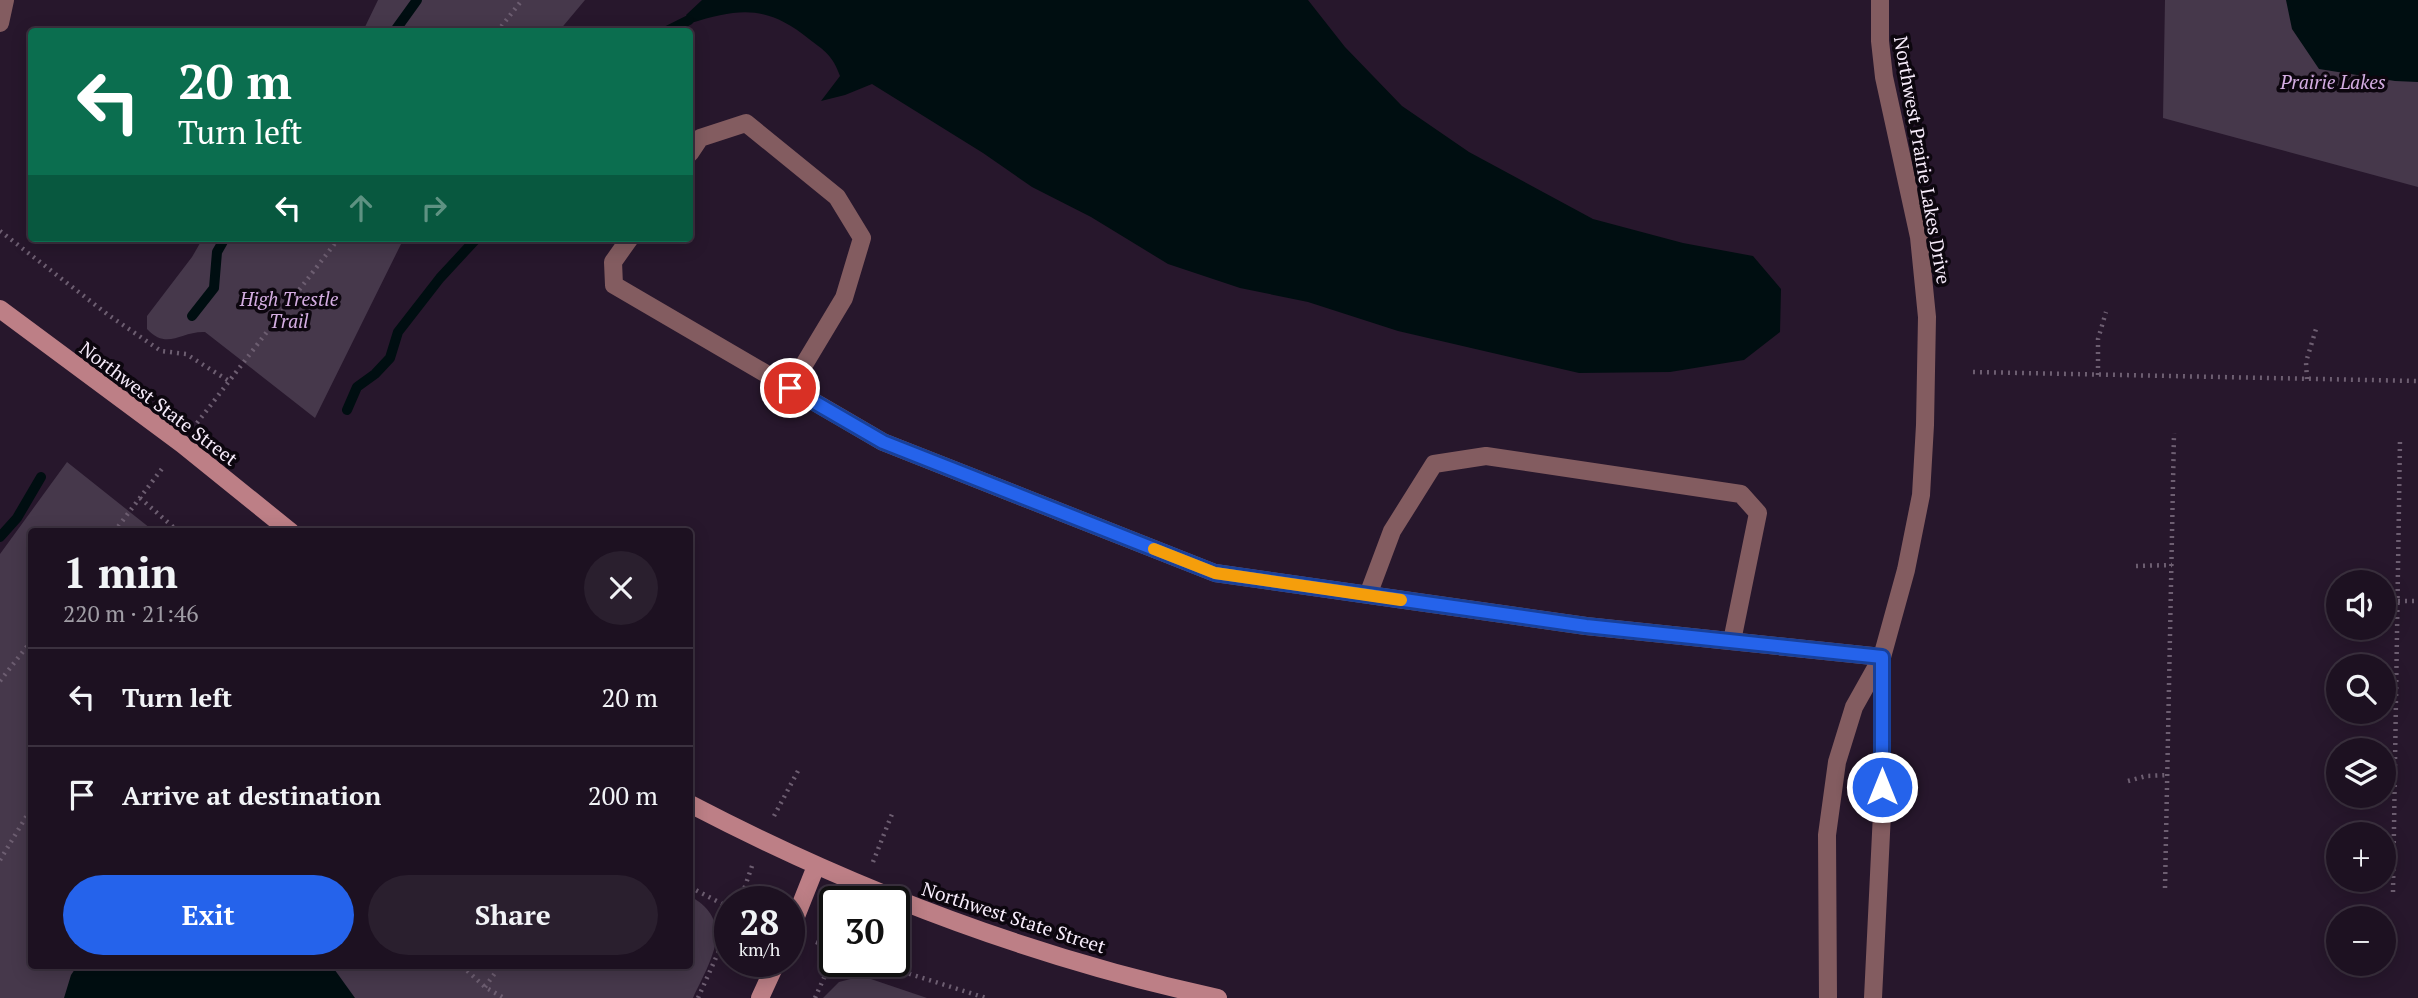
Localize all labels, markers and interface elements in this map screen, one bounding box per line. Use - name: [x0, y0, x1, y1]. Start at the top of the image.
- street label: Northwest Prairie Lakes Drive: [1889, 34, 1957, 286]
- text: 20 m: [178, 48, 292, 113]
- icon: left: [63, 56, 154, 147]
- park label: Prairie Lakes: [2279, 69, 2386, 94]
- text: Turn left: [178, 111, 302, 153]
- icon: left: [269, 189, 307, 227]
- icon: ahead: [342, 189, 380, 227]
- icon: right: [415, 189, 453, 227]
- park label: High Trestle Trail: [239, 286, 339, 333]
- street label: Northwest State Street: [75, 335, 243, 471]
- pin: [760, 358, 820, 418]
- icon: arrive: [771, 369, 809, 407]
- text: 1 min: [63, 544, 178, 600]
- button: close: [584, 551, 658, 625]
- map controls: [2326, 570, 2396, 976]
- button: sound: [2326, 570, 2396, 640]
- text: 220 m · 21:46: [63, 598, 198, 629]
- button: search: [2326, 654, 2396, 724]
- icon: left: [63, 678, 101, 716]
- text: Turn left: [122, 680, 232, 714]
- text: 20 m: [602, 680, 658, 714]
- button: layers: [2326, 738, 2396, 808]
- position arrow: [1845, 750, 1919, 824]
- icon: arrive: [63, 776, 101, 814]
- text: Arrive at destination: [122, 778, 381, 812]
- text: 200 m: [588, 778, 658, 812]
- button: +: [2326, 822, 2396, 892]
- button: Exit: [63, 875, 354, 955]
- button: Share: [368, 875, 658, 955]
- street label: Northwest State Street: [919, 875, 1109, 959]
- speed limit sign: 30: [819, 886, 910, 977]
- text: 28: [740, 899, 779, 945]
- button: −: [2326, 906, 2396, 976]
- text: km/h: [739, 937, 780, 961]

